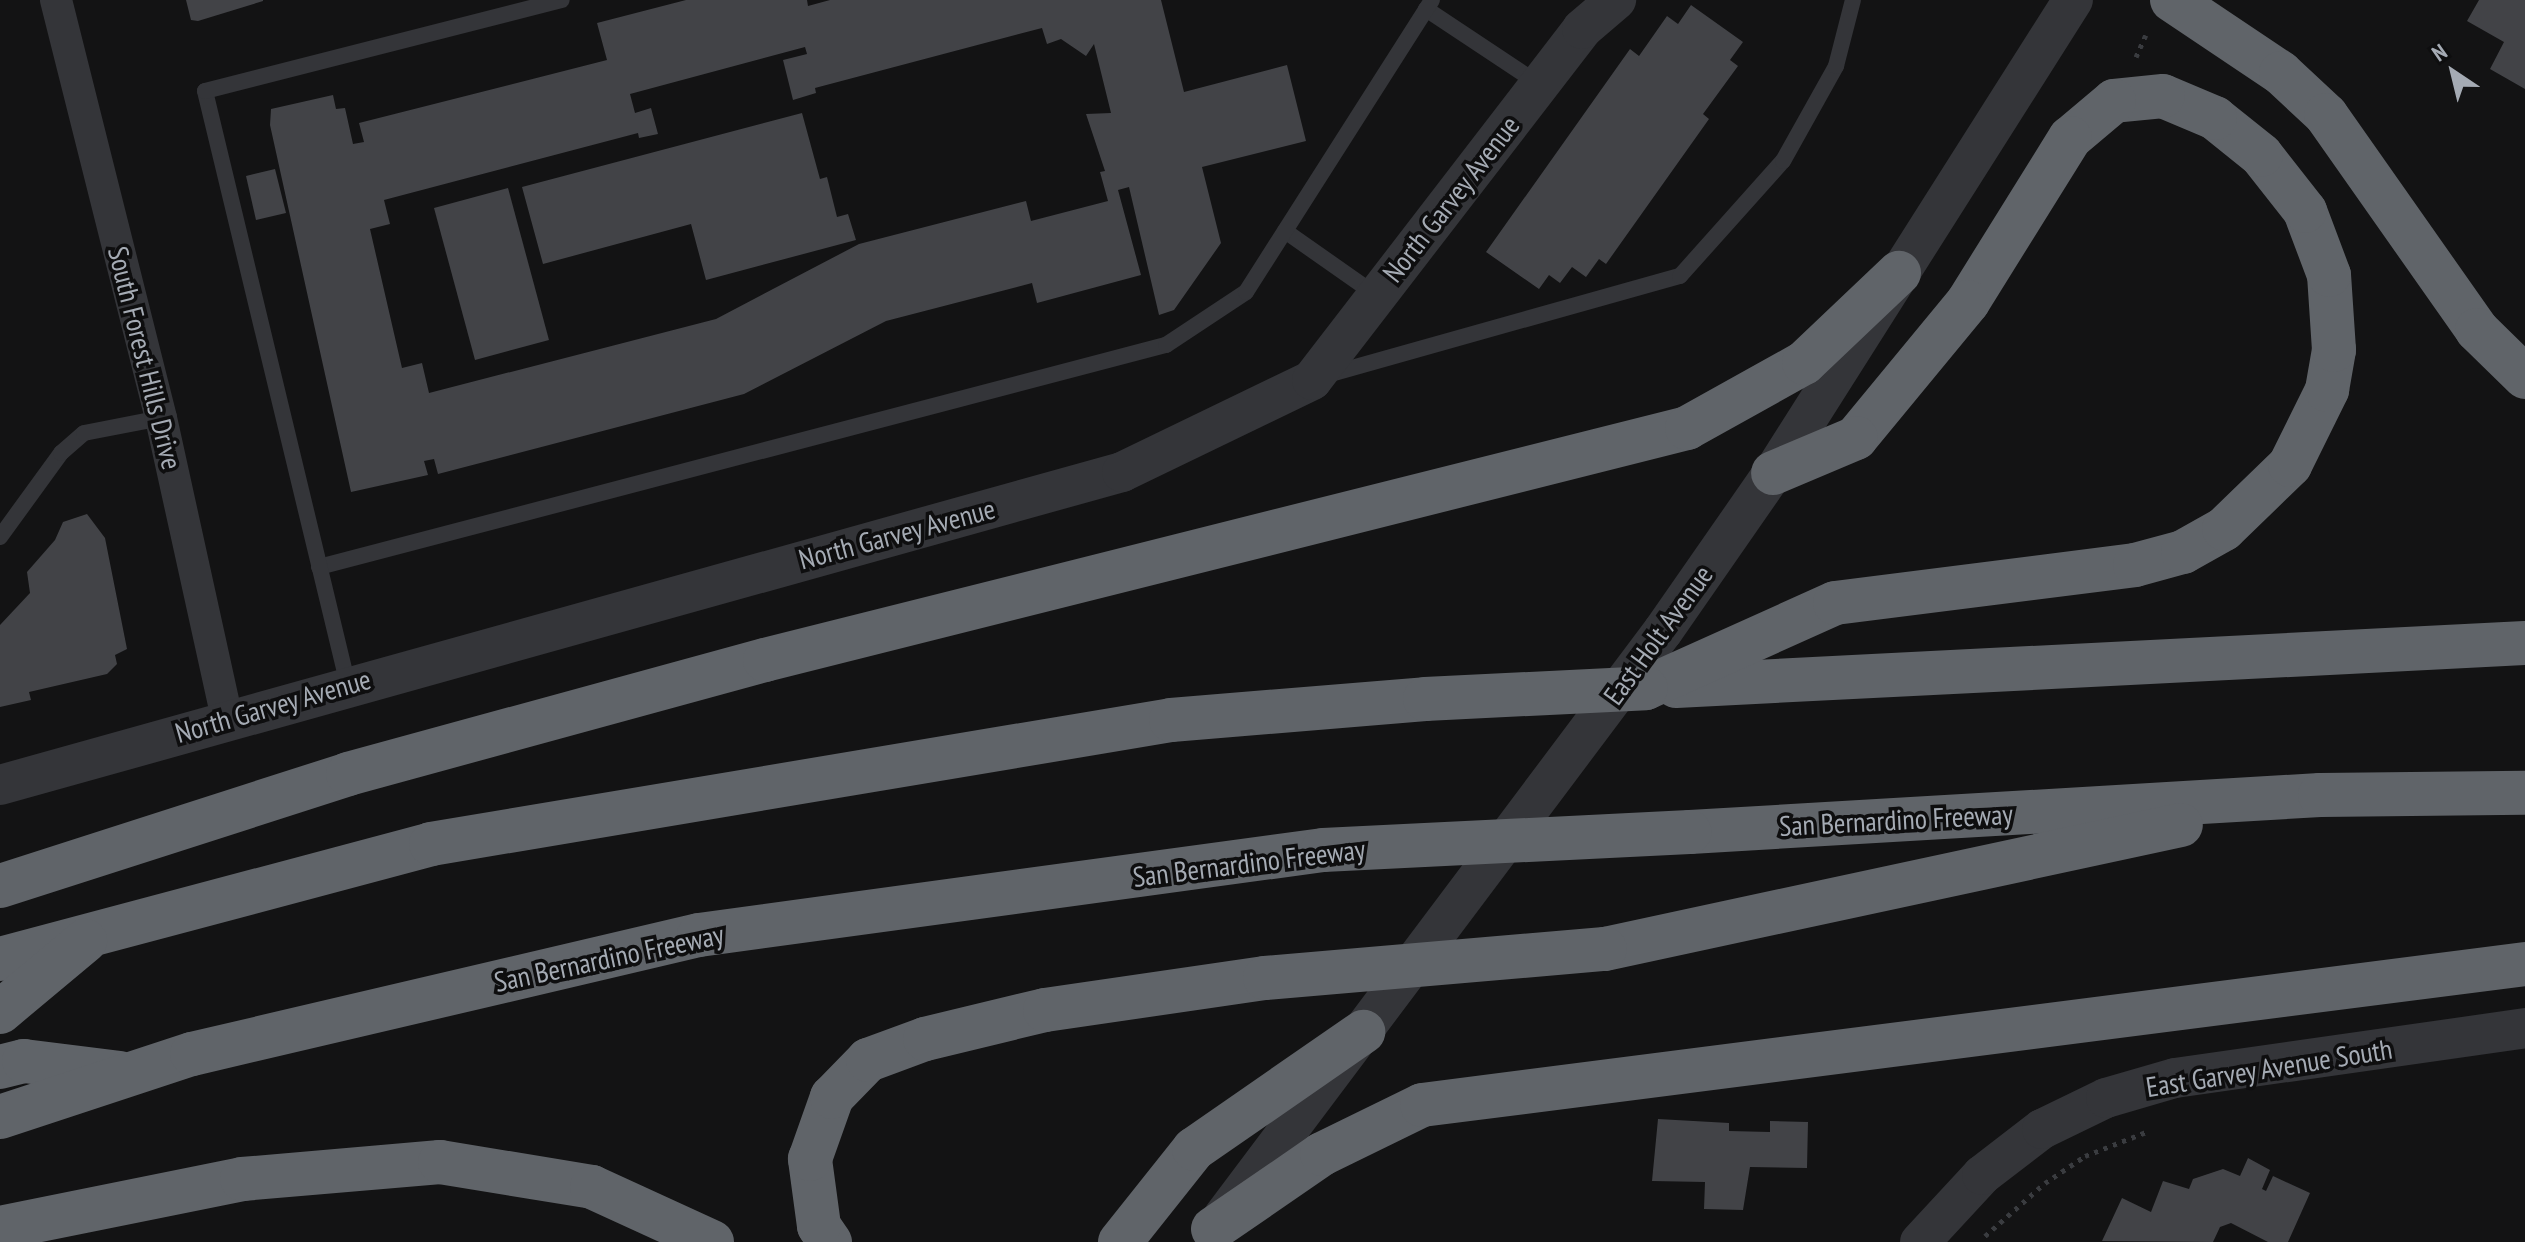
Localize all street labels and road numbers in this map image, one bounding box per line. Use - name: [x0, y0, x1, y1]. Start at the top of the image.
- street label: North Garvey Avenue: [1375, 109, 1527, 289]
- street label: South Forest Hills Drive: [101, 243, 189, 473]
- street label: North Garvey Avenue: [794, 491, 1000, 577]
- street label: East Holt Avenue: [1596, 559, 1720, 711]
- street label: North Garvey Avenue: [171, 662, 375, 750]
- street label: San Bernardino Freeway: [1778, 797, 2014, 843]
- street label: San Bernardino Freeway: [1131, 832, 1367, 894]
- street label: San Bernardino Freeway: [491, 917, 727, 999]
- street label: East Garvey Avenue South: [2143, 1032, 2395, 1104]

